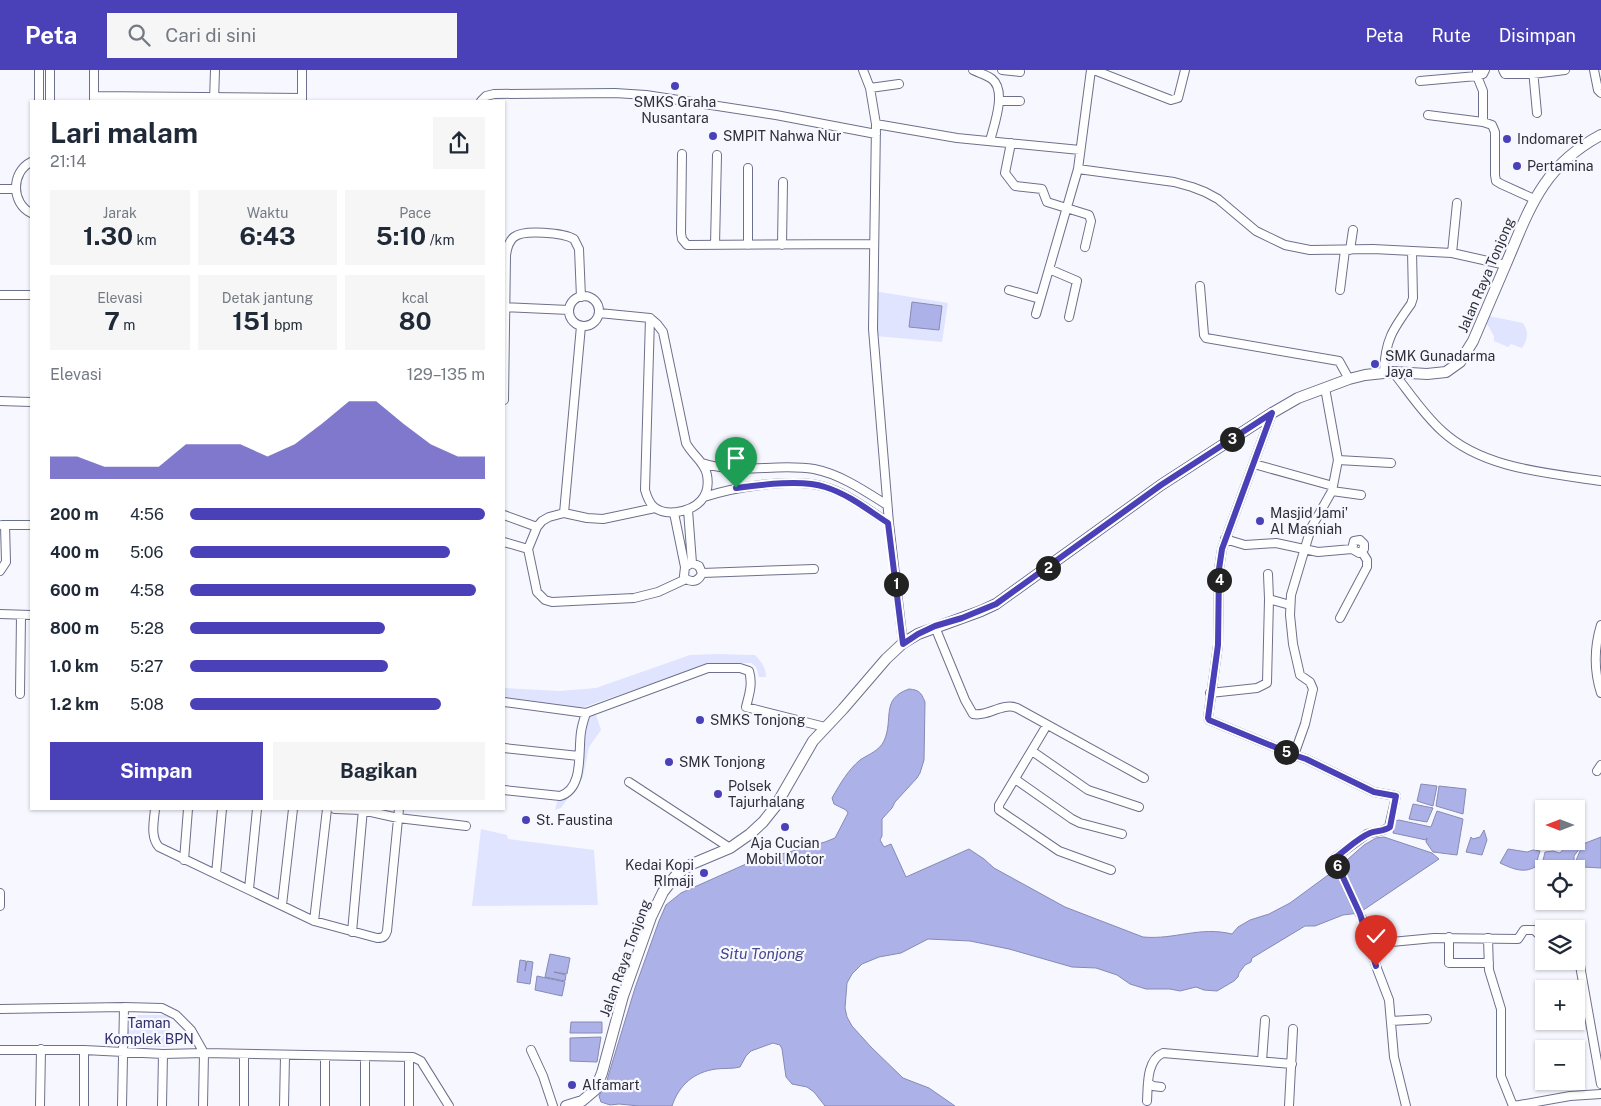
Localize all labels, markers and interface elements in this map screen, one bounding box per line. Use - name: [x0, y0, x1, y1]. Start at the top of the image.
- search box: [107, 13, 457, 58]
- text: Peta: [25, 21, 77, 49]
- icon: search: [125, 21, 153, 49]
- text: Cari di sini: [165, 24, 256, 46]
- text: Peta: [1365, 25, 1403, 46]
- text: Rute: [1431, 25, 1471, 46]
- text: Disimpan: [1499, 25, 1576, 46]
- marker: SMKS Graha Nusantara: [669, 80, 681, 92]
- place label: SMKS Graha Nusantara: [634, 94, 716, 126]
- text: Lari malam: [50, 116, 198, 149]
- button: share: [433, 117, 485, 169]
- place label: SMPIT Nahwa Nur: [723, 128, 842, 144]
- marker: SMPIT Nahwa Nur: [707, 130, 719, 142]
- place label: Indomaret: [1517, 131, 1584, 147]
- marker: Indomaret: [1501, 133, 1513, 145]
- text: 21:14: [50, 152, 86, 171]
- place label: Pertamina: [1527, 158, 1594, 174]
- marker: Pertamina: [1511, 160, 1523, 172]
- text: Jarak: [103, 205, 137, 221]
- text: Waktu: [247, 205, 288, 221]
- text: Pace: [399, 205, 431, 221]
- street label: Jalan Raya Tonjong: [1454, 215, 1518, 335]
- text: 1.30: [83, 221, 133, 251]
- text: 6:43: [239, 221, 296, 251]
- text: 5:10: [376, 221, 426, 251]
- text: km: [133, 232, 157, 248]
- text: /km: [426, 232, 455, 248]
- text: Elevasi: [97, 290, 142, 306]
- text: Detak jantung: [222, 290, 313, 306]
- text: kcal: [402, 290, 429, 306]
- text: 7: [104, 306, 120, 336]
- text: 151: [232, 306, 271, 336]
- text: 80: [399, 306, 432, 336]
- text: m: [120, 317, 135, 333]
- text: bpm: [271, 317, 303, 333]
- place label: SMK Gunadarma Jaya: [1385, 348, 1495, 380]
- marker: SMK Gunadarma Jaya: [1369, 358, 1381, 370]
- text: Elevasi: [50, 365, 102, 384]
- text: 129–135 m: [407, 365, 485, 384]
- pin: 3: [1220, 426, 1244, 452]
- text: 3: [1228, 431, 1237, 447]
- pin: [715, 437, 757, 488]
- icon: arrive: [722, 444, 750, 472]
- text: 200 m: [50, 505, 99, 524]
- text: 4:56: [130, 505, 164, 524]
- place label: Masjid Jami' Al Masniah: [1270, 505, 1348, 537]
- marker: Masjid Jami' Al Masniah: [1254, 515, 1266, 527]
- text: 400 m: [50, 543, 99, 562]
- text: 5:06: [130, 543, 164, 562]
- pin: 2: [1036, 556, 1060, 580]
- text: 2: [1044, 560, 1053, 576]
- pin: 4: [1206, 568, 1232, 592]
- pin: 1: [884, 572, 908, 596]
- text: 4: [1215, 572, 1224, 588]
- text: 1: [894, 576, 900, 592]
- text: 600 m: [50, 581, 99, 600]
- text: 4:58: [130, 581, 164, 600]
- text: 800 m: [50, 619, 99, 638]
- text: 5:28: [130, 619, 164, 638]
- text: 1.0 km: [50, 657, 99, 676]
- text: 5:27: [130, 657, 163, 676]
- text: 1.2 km: [50, 695, 99, 714]
- text: 5:08: [130, 695, 164, 714]
- place label: SMKS Tonjong: [710, 712, 806, 728]
- marker: SMKS Tonjong: [694, 714, 706, 726]
- pin: 5: [1274, 740, 1298, 764]
- button: Simpan: [50, 742, 263, 800]
- button: Bagikan: [273, 742, 485, 800]
- text: 5: [1282, 744, 1291, 760]
- place label: SMK Tonjong: [679, 754, 766, 770]
- marker: SMK Tonjong: [663, 756, 675, 768]
- place label: Polsek Tajurhalang: [728, 778, 805, 810]
- marker: Polsek Tajurhalang: [712, 788, 724, 800]
- north arrow: [1535, 800, 1585, 850]
- map controls: [1535, 800, 1585, 1090]
- place label: St. Faustina: [536, 812, 613, 828]
- marker: St. Faustina: [520, 814, 532, 826]
- marker: Aja Cucian Mobil Motor: [779, 821, 791, 833]
- place label: Aja Cucian Mobil Motor: [746, 835, 824, 867]
- pin: 6: [1324, 854, 1350, 878]
- place label: Kedai Kopi RImaji: [625, 857, 694, 889]
- text: 6: [1333, 858, 1342, 874]
- button: locate: [1535, 860, 1585, 910]
- marker: Kedai Kopi RImaji: [698, 867, 710, 879]
- street label: Jalan Raya Tonjong: [596, 897, 654, 1019]
- pin: [1355, 915, 1397, 966]
- button: layers: [1535, 920, 1585, 970]
- icon: check: [1362, 922, 1390, 950]
- water label: Situ Tonjong: [720, 945, 804, 962]
- button: +: [1535, 980, 1585, 1030]
- park label: Taman Komplek BPN: [104, 1015, 194, 1047]
- button: −: [1535, 1040, 1585, 1090]
- place label: Alfamart: [582, 1077, 640, 1093]
- marker: Alfamart: [566, 1079, 578, 1091]

